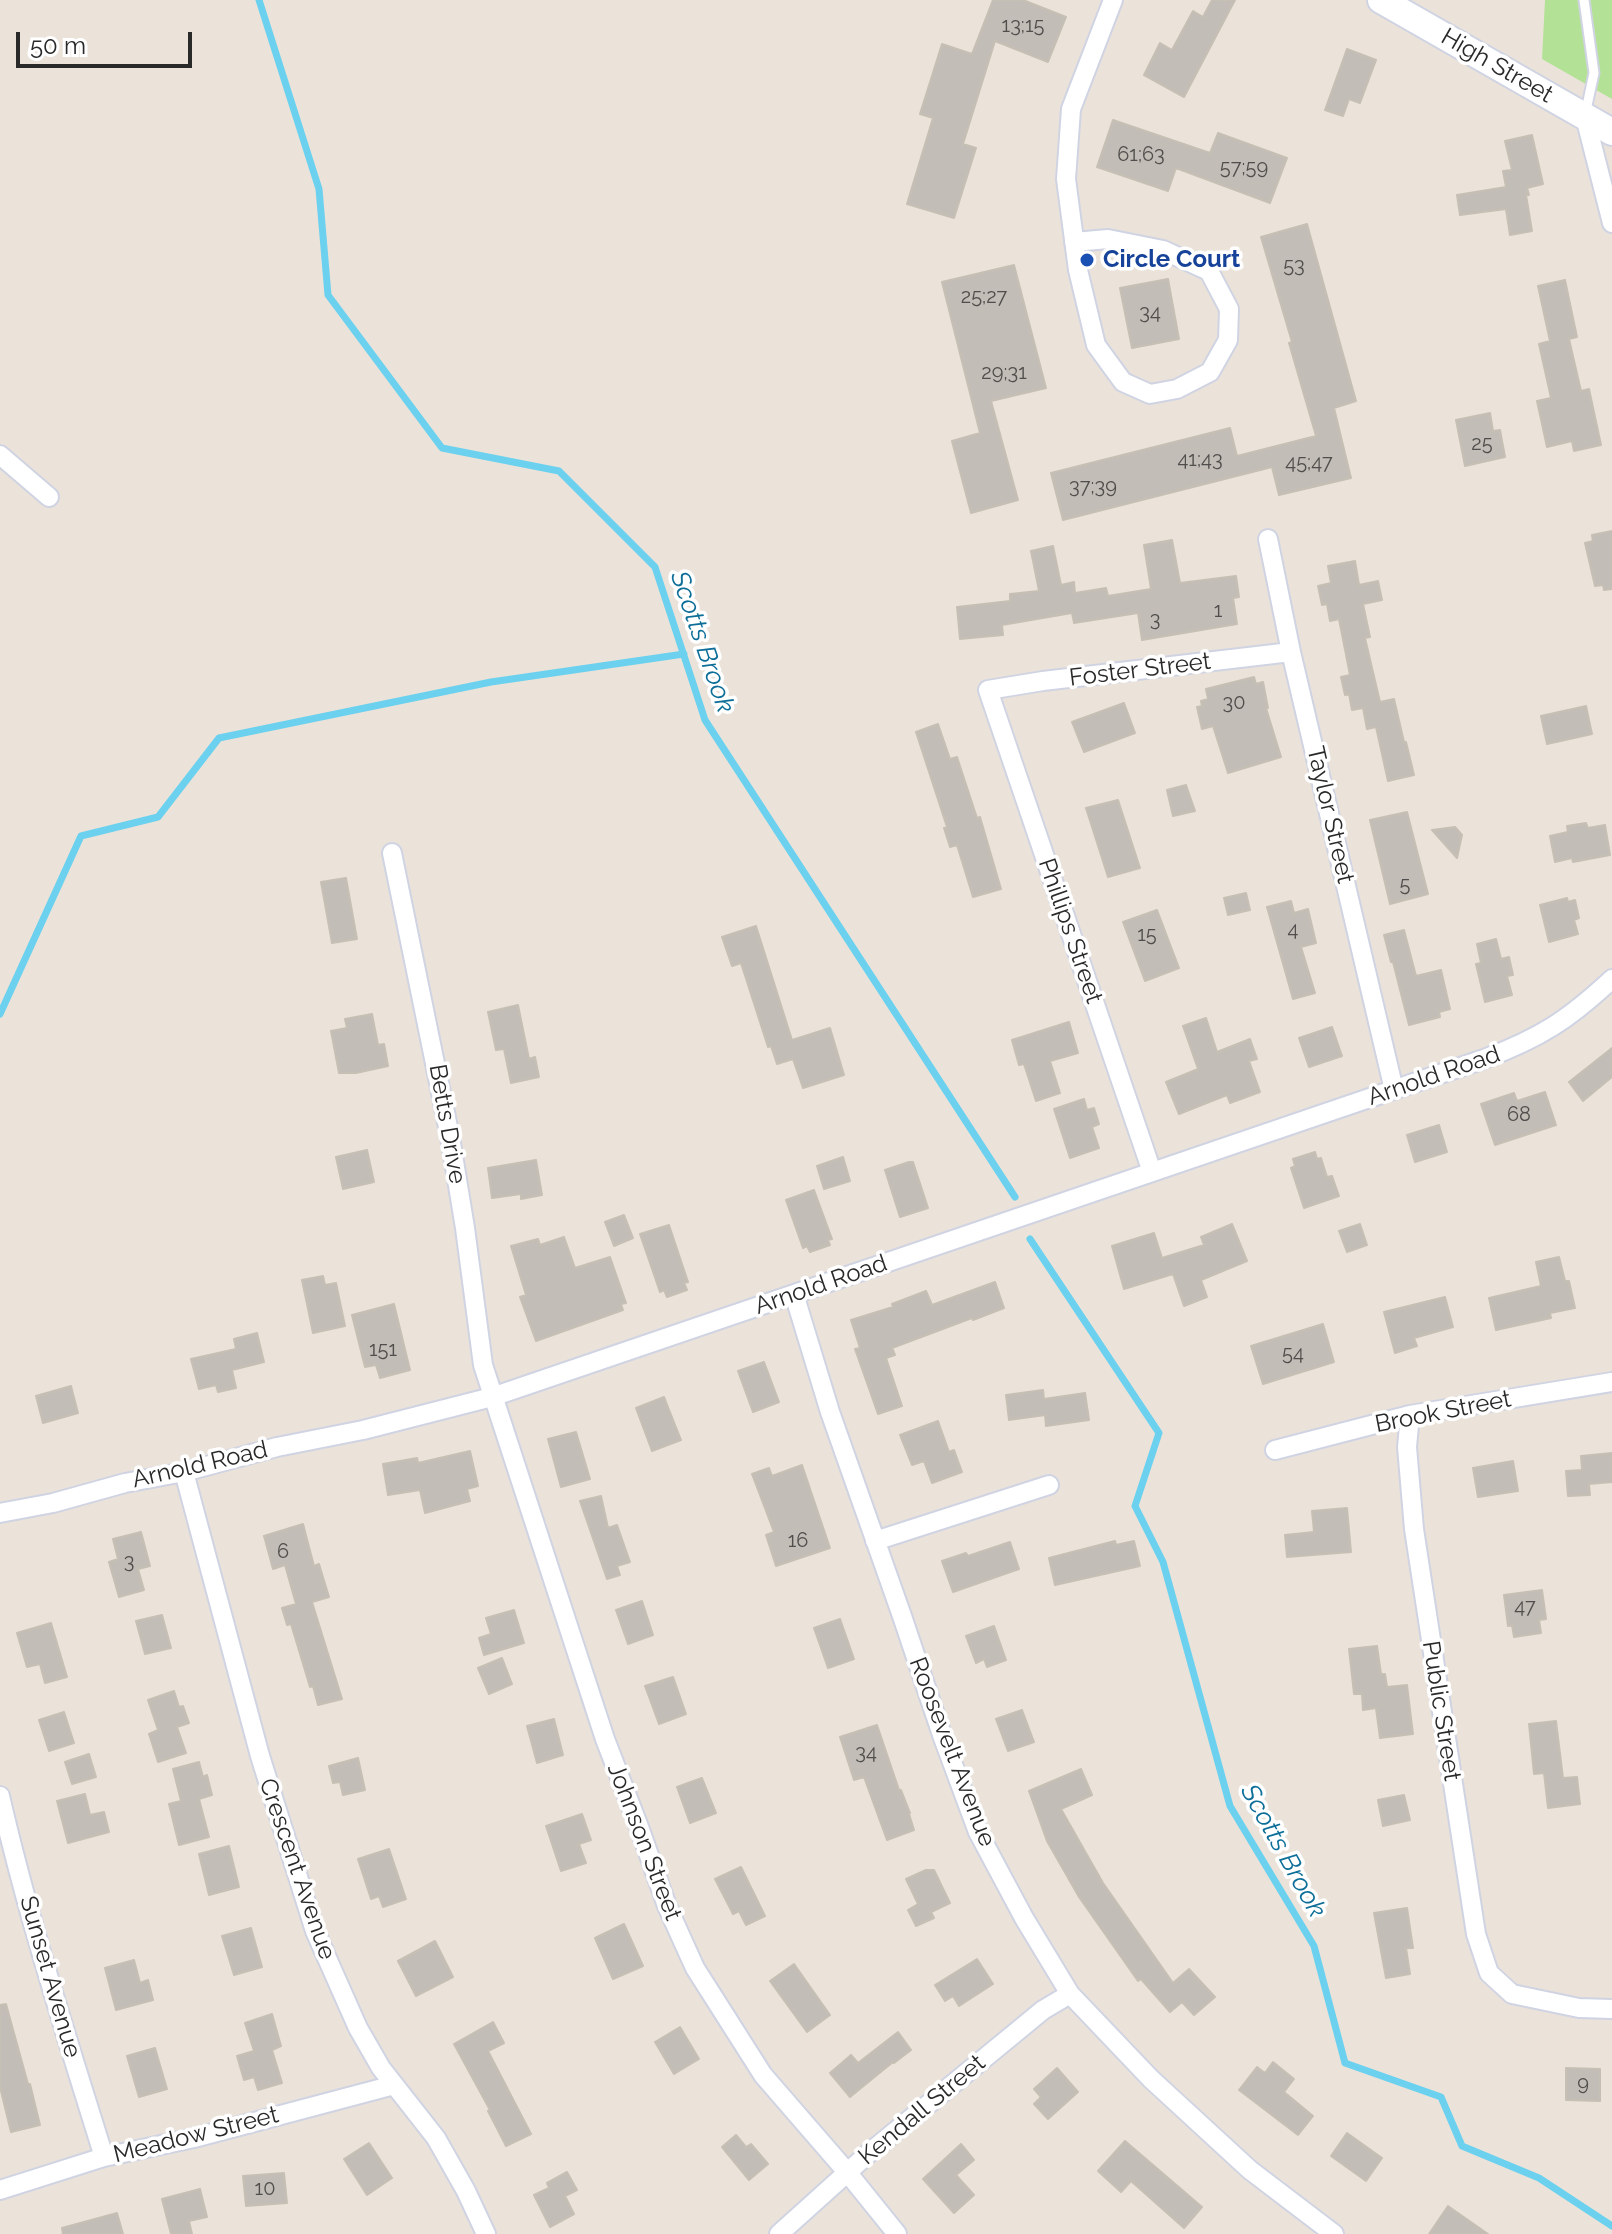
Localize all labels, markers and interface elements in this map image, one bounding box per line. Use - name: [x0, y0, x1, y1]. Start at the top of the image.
- house number: 13;15: [1002, 14, 1044, 38]
- scale bar: [20, 16, 196, 66]
- street label: High Street: [1436, 22, 1558, 110]
- text: 50 m: [30, 31, 86, 60]
- house number: 61;63: [1117, 143, 1165, 167]
- house number: 57;59: [1220, 156, 1268, 180]
- place label: Circle Court: [1103, 246, 1240, 274]
- marker: Circle Court: [1078, 251, 1096, 269]
- house number: 53: [1283, 254, 1305, 278]
- house number: 25;27: [961, 285, 1007, 309]
- house number: 34: [1139, 301, 1161, 325]
- house number: 29;31: [981, 361, 1027, 385]
- house number: 25: [1471, 432, 1493, 456]
- house number: 41;43: [1177, 448, 1223, 472]
- house number: 45;47: [1285, 451, 1333, 475]
- house number: 37;39: [1069, 475, 1117, 499]
- water label: Scotts Brook: [663, 567, 741, 717]
- house number: 1: [1214, 599, 1222, 623]
- house number: 3: [1150, 608, 1160, 632]
- street label: Foster Street: [1068, 647, 1212, 693]
- house number: 30: [1223, 691, 1245, 715]
- street label: Taylor Street: [1300, 744, 1360, 886]
- street label: Phillips Street: [1032, 855, 1108, 1007]
- house number: 5: [1400, 873, 1410, 897]
- house number: 4: [1288, 918, 1298, 942]
- house number: 15: [1137, 923, 1157, 947]
- street label: Arnold Road: [1364, 1040, 1504, 1112]
- street label: Betts Drive: [422, 1062, 472, 1186]
- house number: 68: [1507, 1103, 1531, 1127]
- street label: Arnold Road: [751, 1249, 891, 1321]
- house number: 151: [369, 1338, 397, 1362]
- house number: 54: [1282, 1342, 1304, 1366]
- street label: Brook Street: [1373, 1385, 1513, 1439]
- street label: Arnold Road: [129, 1435, 271, 1495]
- house number: 16: [788, 1529, 808, 1553]
- house number: 6: [277, 1540, 289, 1564]
- house number: 3: [124, 1550, 134, 1574]
- house number: 47: [1514, 1595, 1536, 1619]
- street label: Public Street: [1416, 1639, 1466, 1783]
- street label: Roosevelt Avenue: [903, 1653, 1001, 1851]
- house number: 34: [855, 1741, 877, 1765]
- street label: Johnson Street: [601, 1759, 687, 1925]
- street label: Crescent Avenue: [253, 1775, 341, 1963]
- water label: Scotts Brook: [1234, 1779, 1332, 1923]
- street label: Sunset Avenue: [13, 1893, 87, 2061]
- street label: Kendall Street: [853, 2049, 991, 2171]
- house number: 9: [1577, 2072, 1589, 2096]
- street label: Meadow Street: [111, 2101, 281, 2169]
- house number: 10: [255, 2177, 275, 2201]

